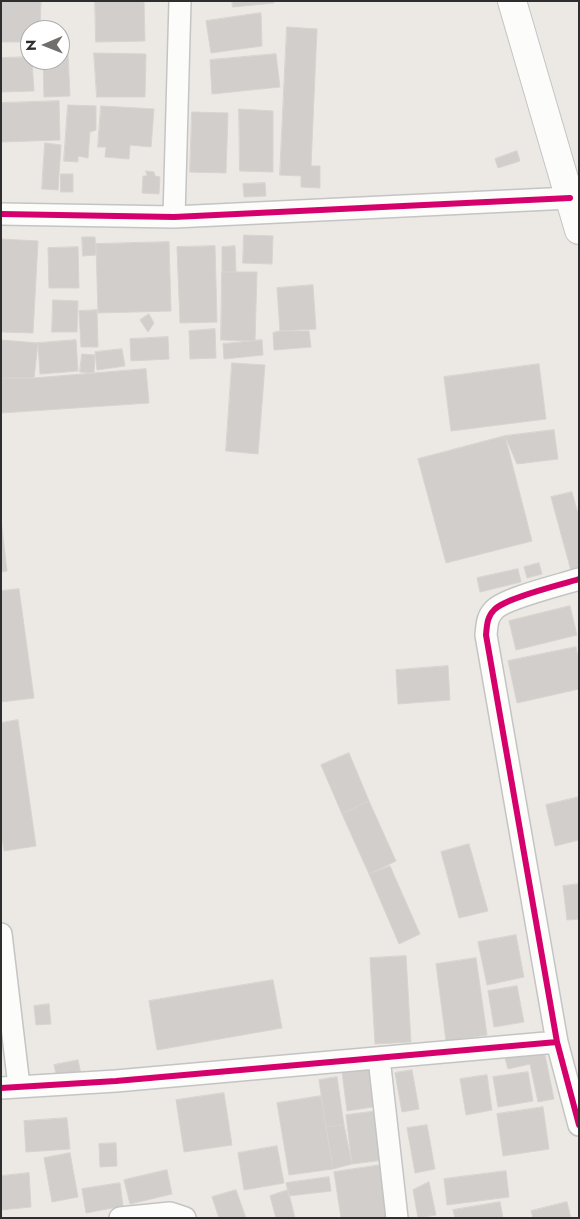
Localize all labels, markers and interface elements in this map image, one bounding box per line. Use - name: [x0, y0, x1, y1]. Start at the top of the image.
- north arrow: [20, 20, 70, 70]
- text: N: [21, 40, 41, 51]

